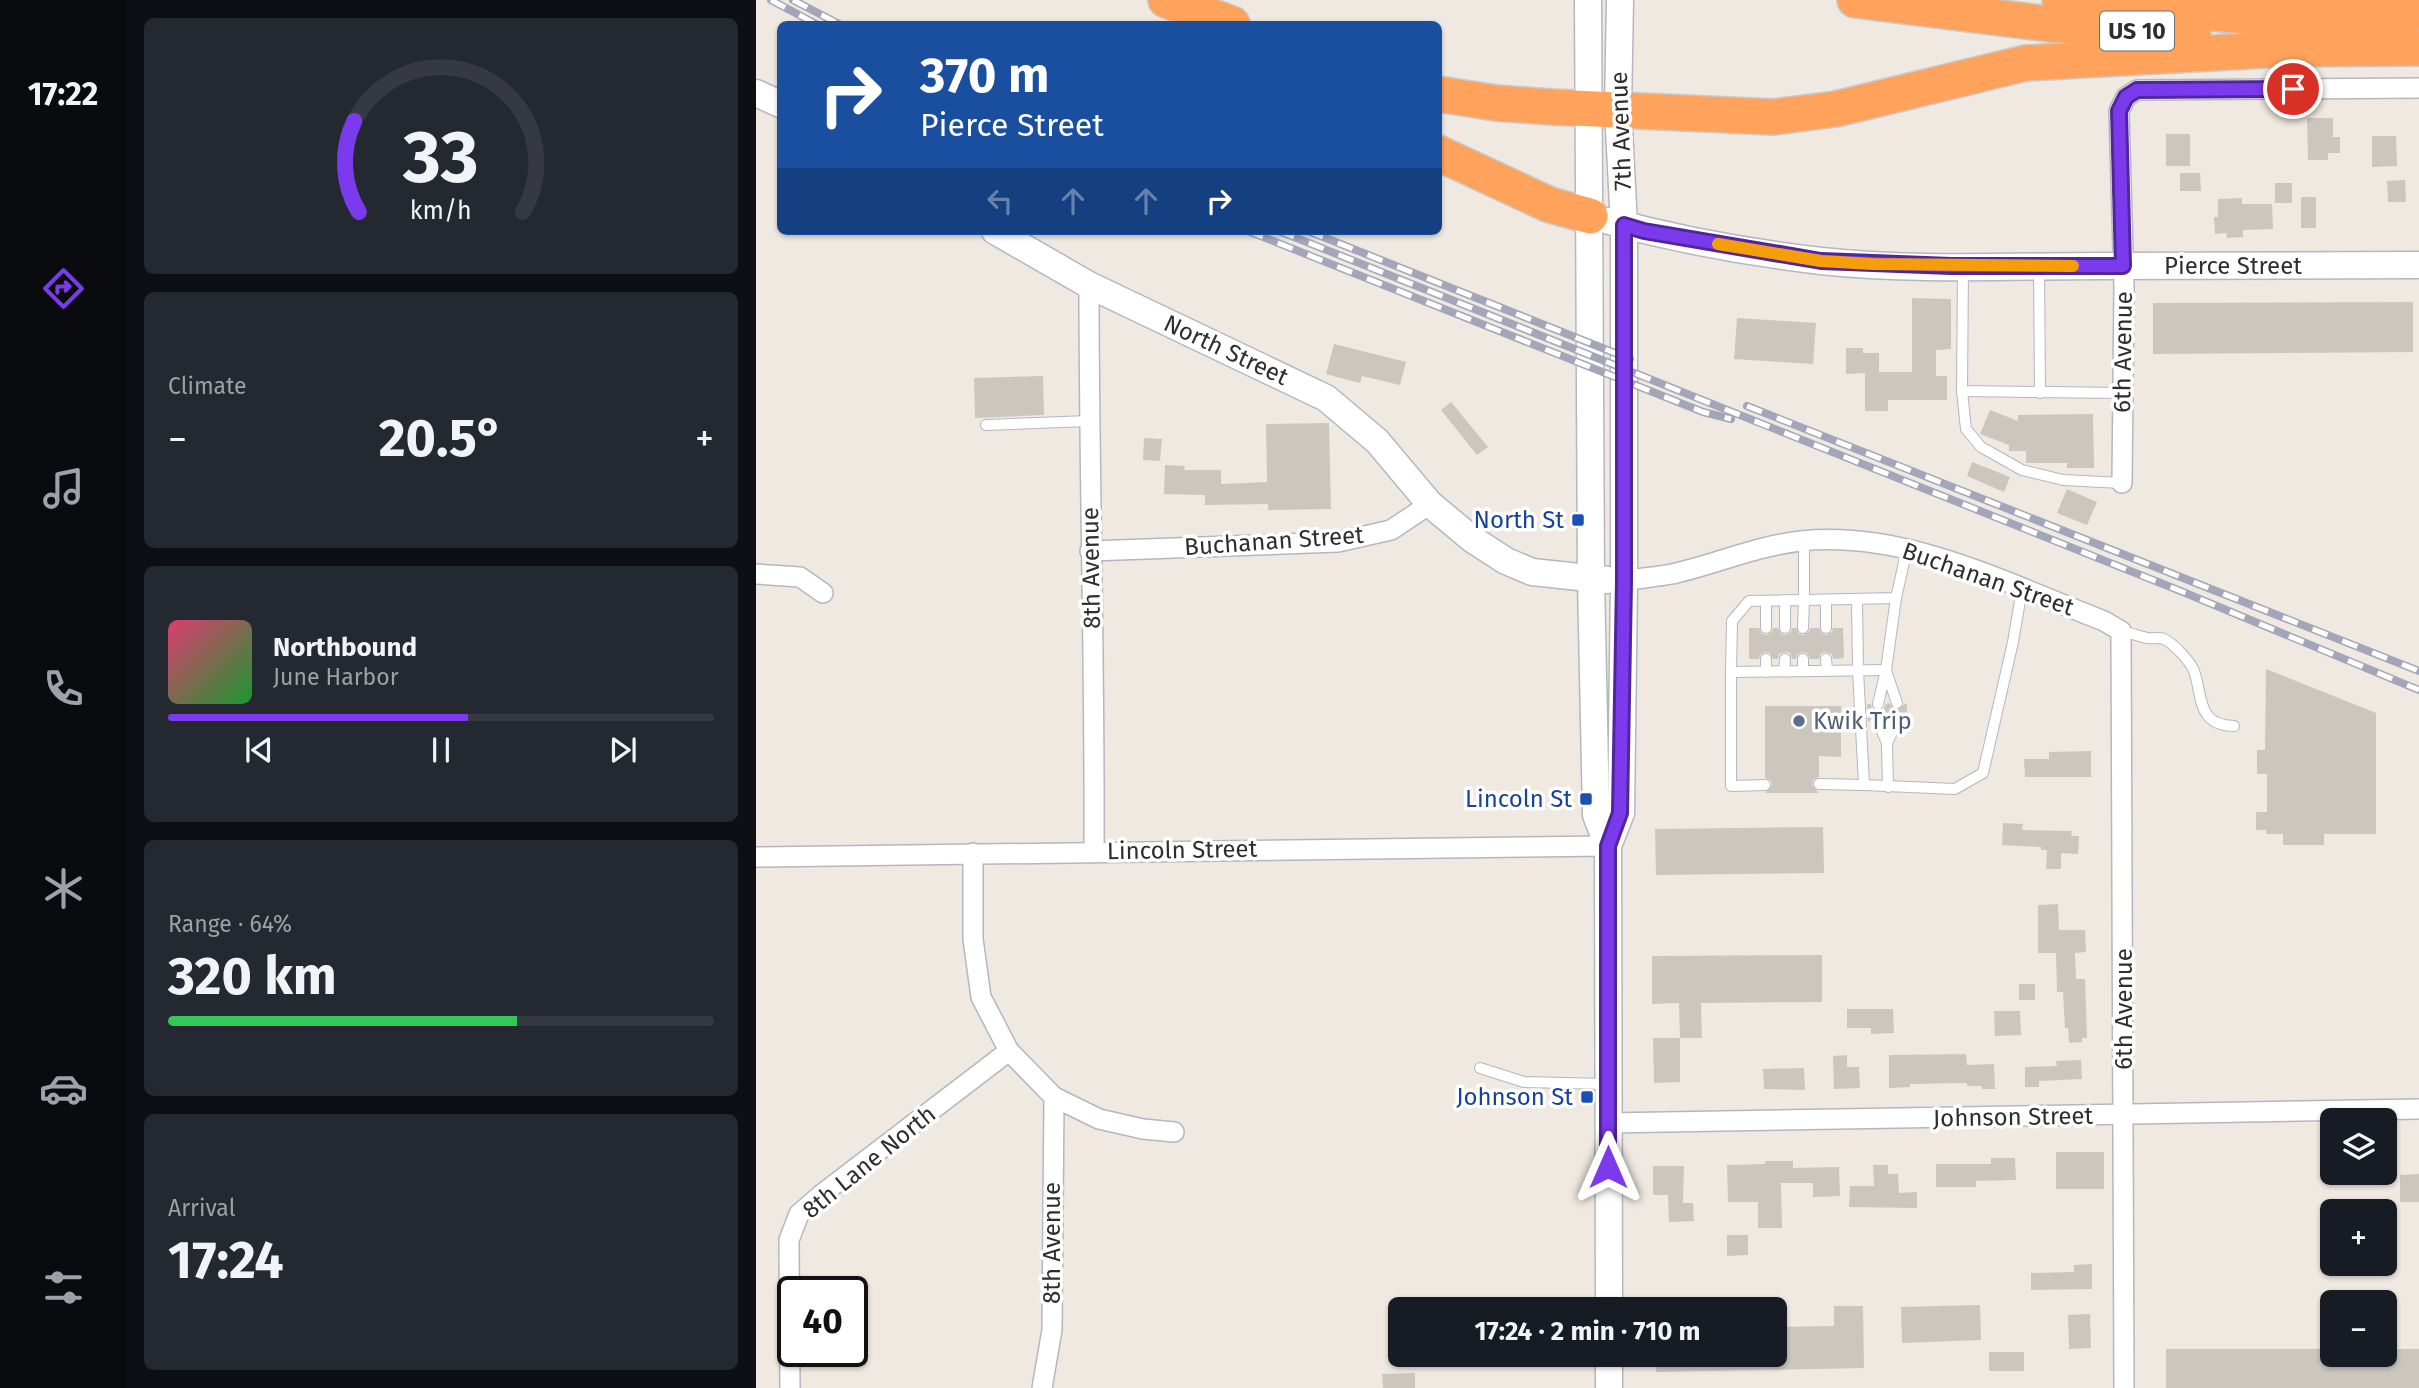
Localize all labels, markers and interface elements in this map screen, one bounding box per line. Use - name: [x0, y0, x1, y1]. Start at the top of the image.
- road number: US 10: [2100, 12, 2174, 50]
- text: 370 m: [920, 46, 1049, 105]
- icon: right: [805, 49, 896, 140]
- pin: [2263, 59, 2323, 119]
- icon: arrive: [2274, 70, 2312, 108]
- street label: 7th Avenue: [1605, 71, 1637, 191]
- text: 17:22: [28, 75, 98, 113]
- text: Pierce Street: [920, 106, 1104, 144]
- text: 33: [402, 114, 479, 201]
- icon: left: [981, 182, 1019, 220]
- icon: ahead: [1054, 182, 1092, 220]
- icon: ahead: [1127, 182, 1165, 220]
- icon: right: [1200, 182, 1238, 220]
- text: km/h: [410, 196, 472, 226]
- street label: Pierce Street: [2164, 252, 2302, 280]
- icon: directions: [39, 264, 88, 313]
- street label: 6th Avenue: [2108, 291, 2138, 413]
- street label: North Street: [1159, 309, 1293, 391]
- text: Climate: [168, 372, 247, 400]
- text: 20.5°: [379, 407, 503, 470]
- text: −: [168, 416, 187, 462]
- text: +: [695, 416, 714, 462]
- icon: music: [39, 464, 88, 513]
- place label: North St: [1473, 506, 1564, 534]
- street label: 8th Avenue: [1076, 507, 1106, 629]
- marker: North St: [1570, 512, 1586, 528]
- street label: Buchanan Street: [1183, 521, 1365, 561]
- street label: Buchanan Street: [1898, 536, 2078, 622]
- text: Northbound: [273, 632, 417, 663]
- text: June Harbor: [273, 663, 399, 691]
- icon: phone: [39, 664, 88, 713]
- place label: Kwik Trip: [1813, 707, 1912, 735]
- marker: Kwik Trip: [1791, 713, 1807, 729]
- icon: previous: [240, 731, 278, 769]
- icon: pause: [422, 731, 460, 769]
- icon: next: [604, 731, 642, 769]
- place label: Lincoln St: [1465, 785, 1572, 813]
- marker: Lincoln St: [1578, 791, 1594, 807]
- street label: Lincoln Street: [1107, 835, 1258, 865]
- icon: climate: [39, 864, 88, 913]
- text: Range · 64%: [168, 910, 292, 938]
- text: 320 km: [168, 945, 337, 1008]
- street label: 6th Avenue: [2110, 948, 2138, 1070]
- icon: car: [39, 1064, 88, 1113]
- place label: Johnson St: [1456, 1083, 1573, 1111]
- marker: Johnson St: [1579, 1089, 1595, 1105]
- street label: 8th Lane North: [797, 1100, 941, 1224]
- street label: Johnson Street: [1933, 1102, 2094, 1132]
- map controls: [2320, 1108, 2397, 1367]
- button: layers: [2320, 1108, 2397, 1185]
- position arrow: [1571, 1130, 1645, 1204]
- street label: 8th Avenue: [1038, 1182, 1066, 1304]
- text: Arrival: [168, 1194, 235, 1222]
- button: +: [2320, 1199, 2397, 1276]
- text: 17:24: [168, 1229, 284, 1292]
- icon: filters: [39, 1263, 88, 1312]
- speed limit sign: 40: [777, 1276, 868, 1367]
- button: −: [2320, 1290, 2397, 1367]
- text: 17:24 · 2 min · 710 m: [1474, 1316, 1701, 1347]

